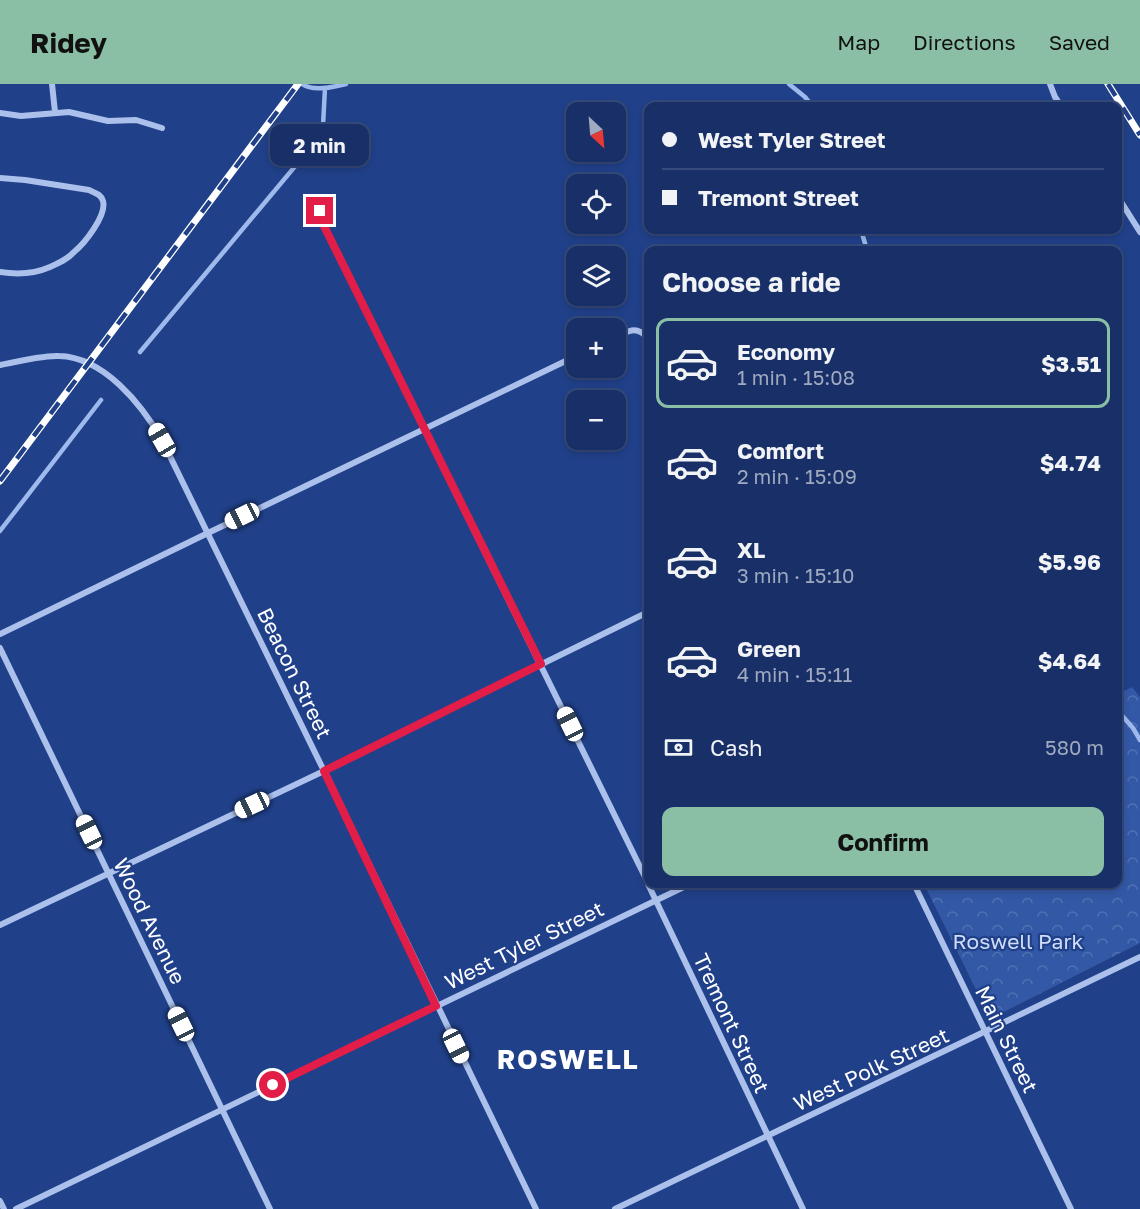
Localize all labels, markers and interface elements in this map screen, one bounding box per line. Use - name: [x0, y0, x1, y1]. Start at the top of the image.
- text: Ridey: [30, 26, 107, 59]
- text: Map: [837, 29, 880, 55]
- text: Directions: [913, 29, 1016, 55]
- text: Saved: [1049, 29, 1110, 55]
- north arrow: [566, 102, 626, 162]
- map controls: [566, 102, 626, 450]
- callout: 2 min: [270, 124, 370, 166]
- text: West Tyler Street: [698, 126, 886, 153]
- text: 2 min: [293, 133, 346, 157]
- button: locate: [566, 174, 626, 234]
- text: Tremont Street: [698, 184, 859, 211]
- route end: [306, 197, 333, 224]
- button: layers: [566, 246, 626, 306]
- text: Choose a ride: [662, 266, 841, 298]
- button: +: [566, 318, 626, 378]
- icon: car: [665, 336, 719, 390]
- text: Economy: [737, 338, 835, 365]
- text: $3.51: [1041, 350, 1101, 377]
- text: 1 min · 15:08: [737, 365, 855, 389]
- button: −: [566, 390, 626, 450]
- car: [145, 420, 179, 460]
- icon: car: [665, 435, 719, 489]
- text: Comfort: [737, 437, 824, 464]
- text: $4.74: [1040, 449, 1101, 476]
- text: 2 min · 15:09: [737, 464, 857, 488]
- car: [222, 500, 262, 532]
- icon: car: [665, 534, 719, 588]
- text: XL: [737, 536, 765, 563]
- text: $5.96: [1038, 548, 1101, 575]
- text: 3 min · 15:10: [737, 563, 854, 587]
- street label: Beacon Street: [252, 603, 338, 743]
- icon: car: [665, 633, 719, 687]
- text: Green: [737, 635, 801, 662]
- text: $4.64: [1038, 647, 1101, 674]
- text: 4 min · 15:11: [737, 662, 852, 686]
- car: [554, 704, 586, 744]
- icon: cash: [662, 731, 695, 764]
- text: Cash: [710, 734, 763, 761]
- text: 580 m: [1045, 735, 1104, 759]
- car: [232, 789, 272, 821]
- button: Confirm: [662, 807, 1104, 876]
- car: [73, 812, 105, 852]
- street label: Wood Avenue: [108, 854, 192, 988]
- street label: West Tyler Street: [440, 895, 608, 995]
- park label: Roswell Park: [953, 928, 1084, 954]
- street label: Tremont Street: [688, 949, 776, 1097]
- street label: Main Street: [970, 981, 1044, 1097]
- car: [165, 1004, 197, 1044]
- street label: West Polk Street: [789, 1022, 953, 1116]
- car: [440, 1026, 472, 1066]
- district label: ROSWELL: [497, 1043, 639, 1075]
- route start: [259, 1071, 286, 1098]

